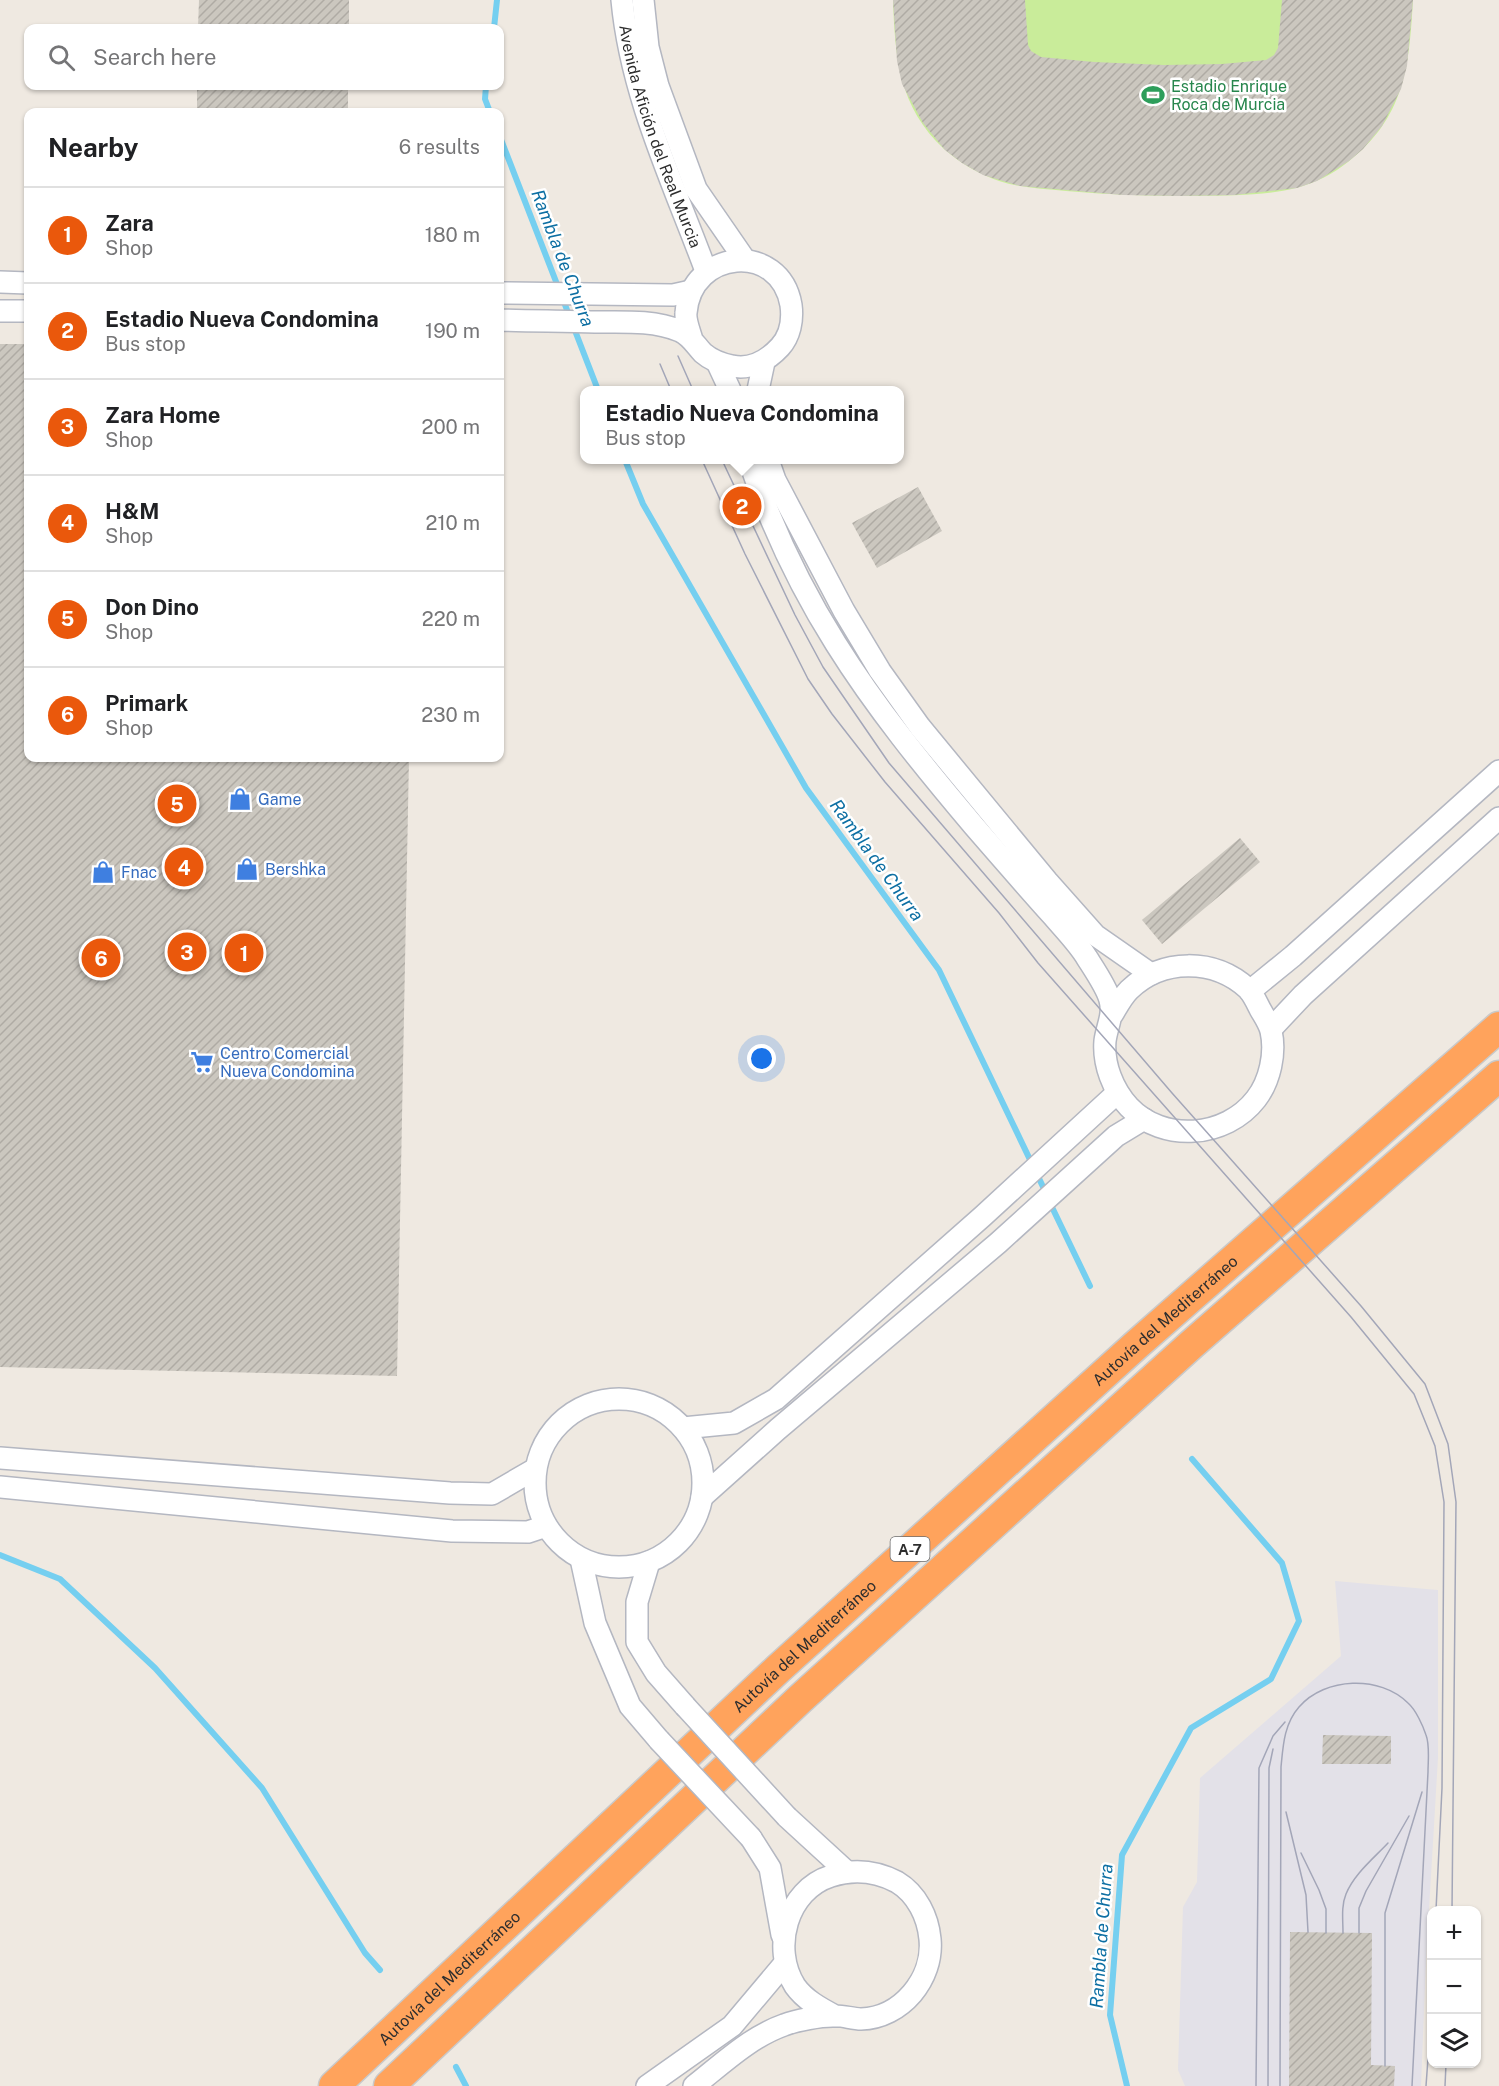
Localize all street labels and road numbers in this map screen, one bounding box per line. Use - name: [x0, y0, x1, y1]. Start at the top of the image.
- street label: Avenida Afición del Real Murcia: [616, 23, 706, 250]
- street label: Autovía del Mediterráneo: [1088, 1251, 1241, 1390]
- road number: A-7: [890, 1537, 930, 1561]
- street label: Autovía del Mediterráneo: [729, 1576, 880, 1716]
- street label: Autovía del Mediterráneo: [374, 1907, 524, 2049]

